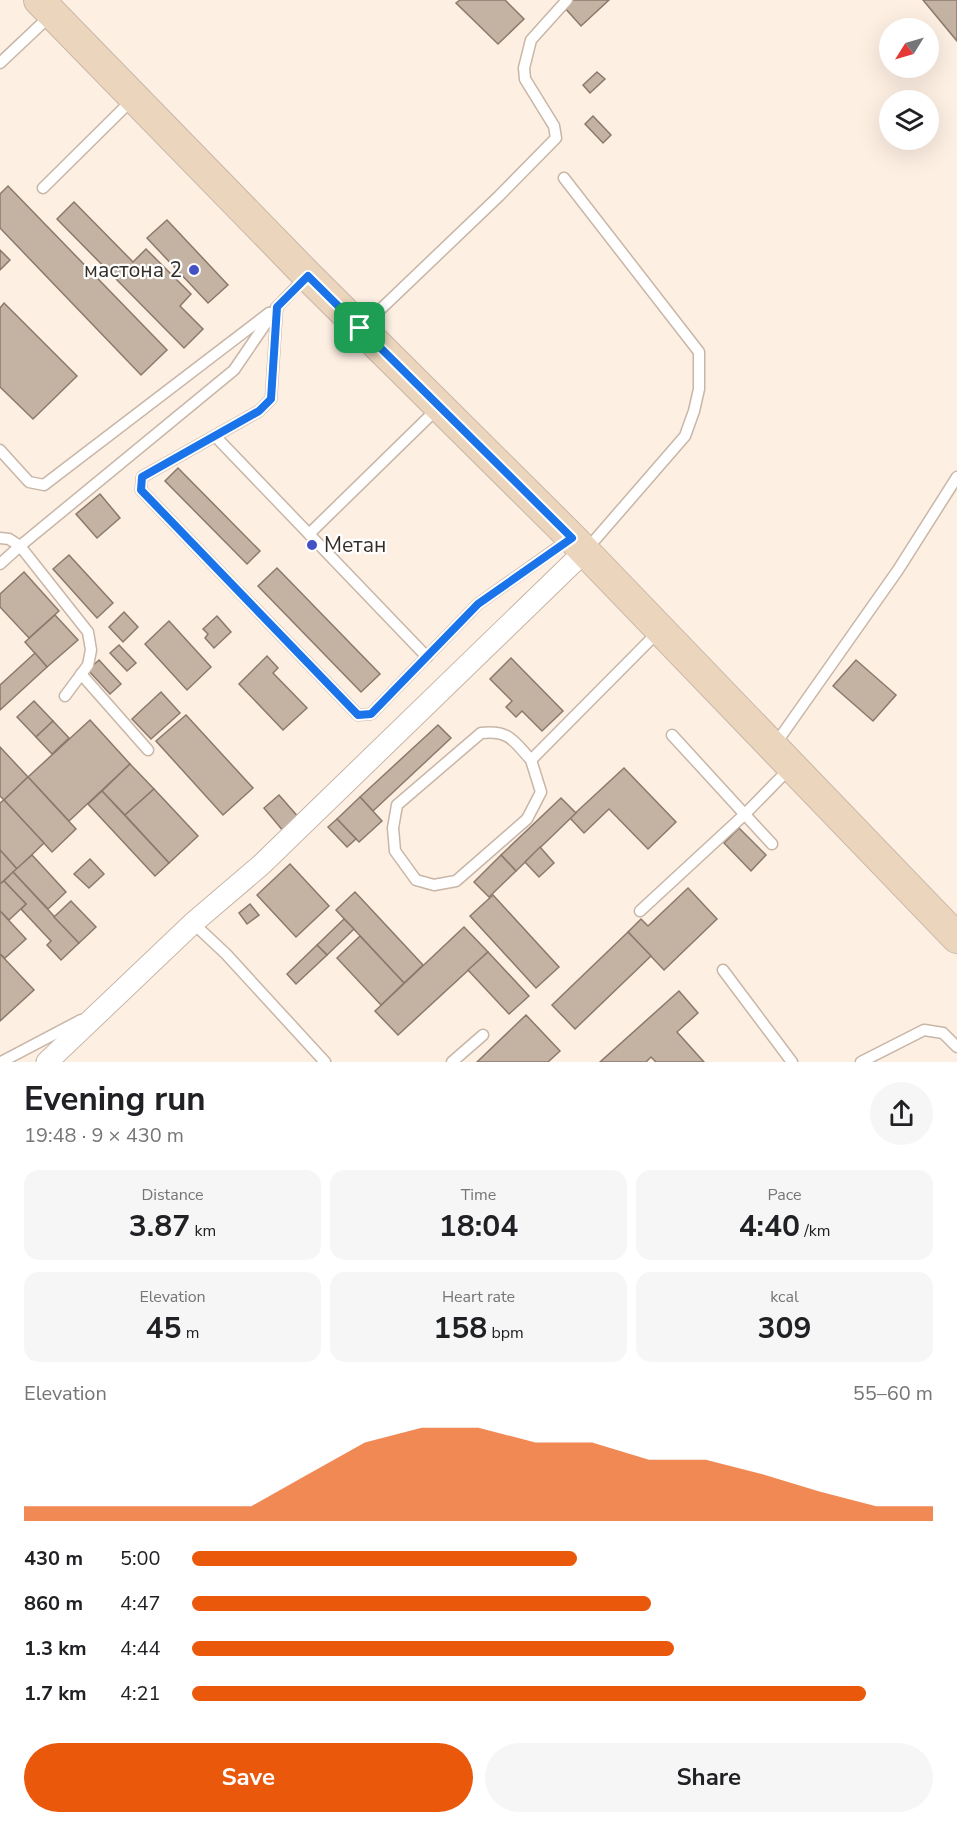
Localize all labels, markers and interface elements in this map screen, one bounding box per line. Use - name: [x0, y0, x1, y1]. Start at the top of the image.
- north arrow: [879, 18, 939, 78]
- map controls: [879, 18, 939, 150]
- button: layers: [879, 90, 939, 150]
- place label: мастона 2: [84, 256, 182, 284]
- marker: мастона 2: [187, 263, 201, 277]
- pin: [334, 302, 385, 353]
- icon: arrive: [343, 311, 376, 344]
- place label: Метан: [324, 531, 386, 559]
- marker: Метан: [305, 538, 319, 552]
- text: Evening run: [24, 1077, 206, 1122]
- button: share: [870, 1082, 933, 1145]
- text: 19:48 · 9 × 430 m: [24, 1122, 184, 1149]
- text: Distance: [141, 1184, 204, 1206]
- text: Time: [461, 1184, 496, 1206]
- text: Pace: [768, 1184, 801, 1206]
- text: 3.87: [129, 1206, 190, 1247]
- text: 18:04: [439, 1206, 518, 1247]
- text: 4:40: [739, 1206, 800, 1247]
- text: km: [190, 1220, 216, 1242]
- text: /km: [800, 1220, 830, 1242]
- text: Elevation: [139, 1286, 206, 1308]
- text: Heart rate: [442, 1286, 515, 1308]
- text: kcal: [770, 1286, 799, 1308]
- text: 45: [146, 1308, 182, 1349]
- text: 158: [433, 1308, 487, 1349]
- text: 309: [758, 1308, 812, 1349]
- text: m: [182, 1322, 199, 1344]
- text: bpm: [487, 1322, 524, 1344]
- text: Elevation: [24, 1380, 107, 1407]
- text: 55–60 m: [853, 1380, 933, 1407]
- text: 430 m: [24, 1545, 83, 1572]
- text: 5:00: [120, 1545, 161, 1572]
- text: 860 m: [24, 1590, 83, 1617]
- text: 4:47: [120, 1590, 161, 1617]
- text: 1.3 km: [24, 1635, 87, 1662]
- text: 4:44: [120, 1635, 161, 1662]
- text: 1.7 km: [24, 1680, 87, 1707]
- text: 4:21: [120, 1680, 161, 1707]
- button: Save: [24, 1743, 473, 1812]
- button: Share: [485, 1743, 933, 1812]

